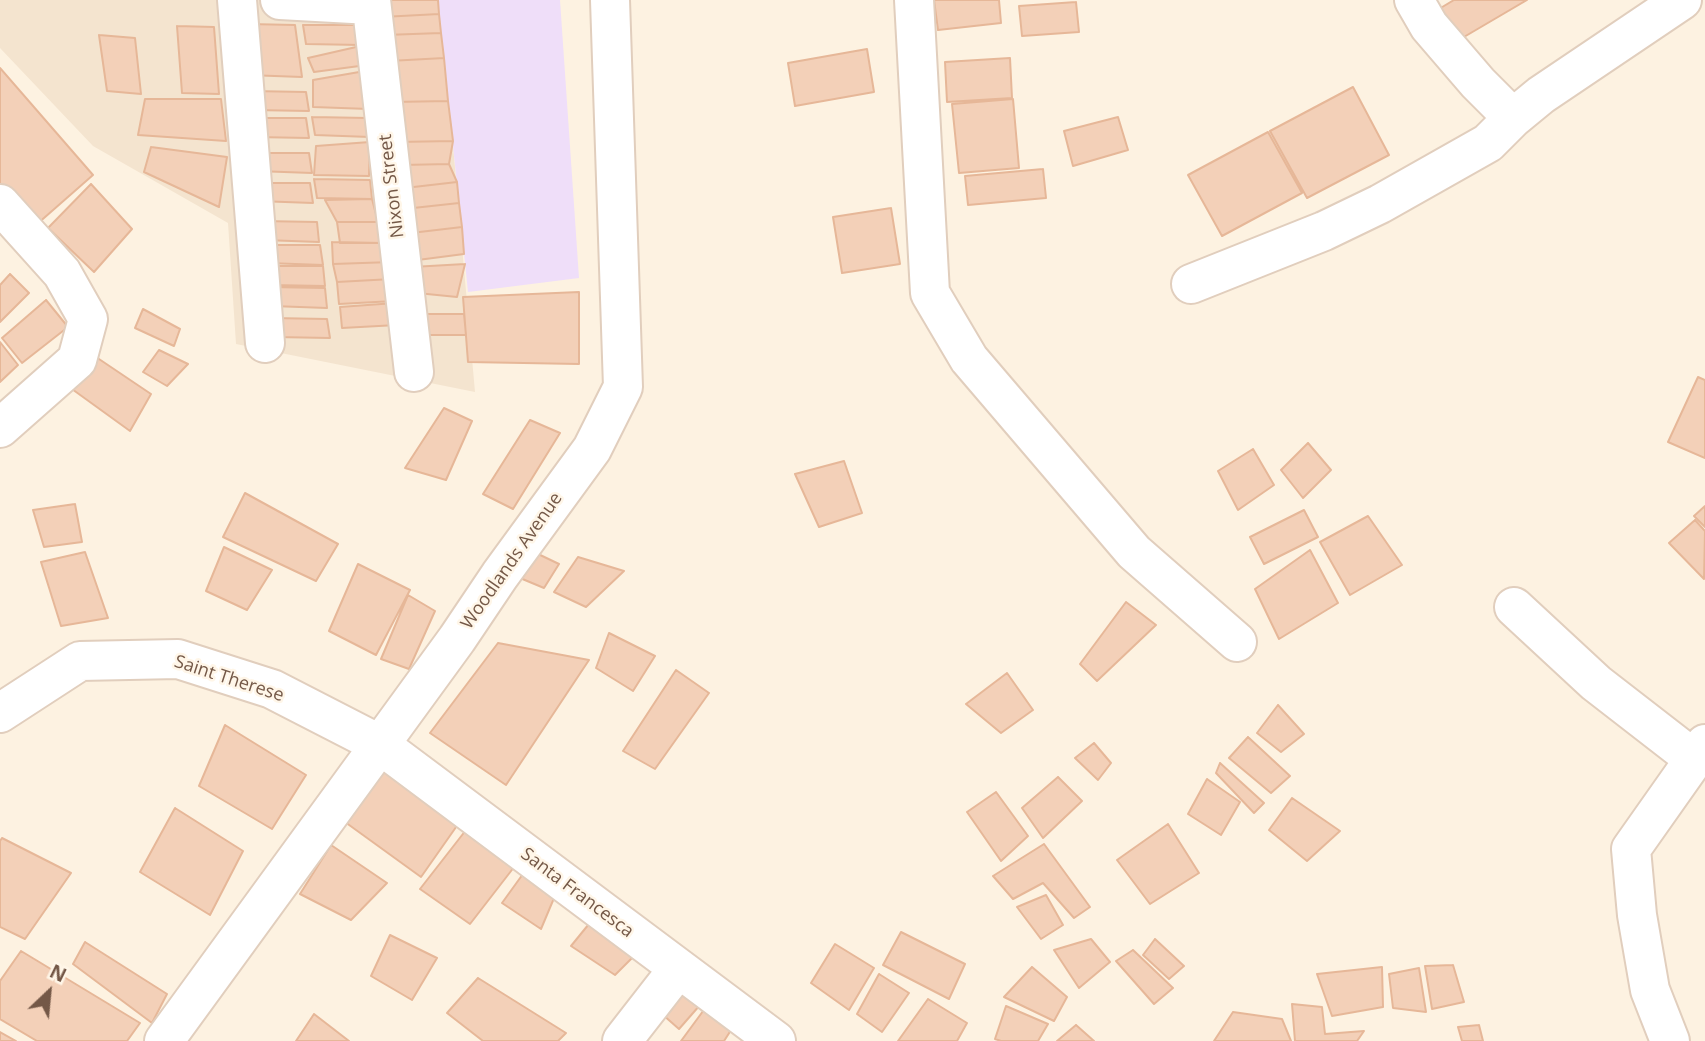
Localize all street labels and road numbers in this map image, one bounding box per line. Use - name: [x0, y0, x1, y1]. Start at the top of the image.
- street label: Nixon Street: [375, 133, 409, 239]
- street label: Woodlands Avenue: [457, 489, 567, 633]
- street label: Saint Therese: [172, 651, 286, 707]
- street label: Santa Francesca: [516, 844, 638, 942]

